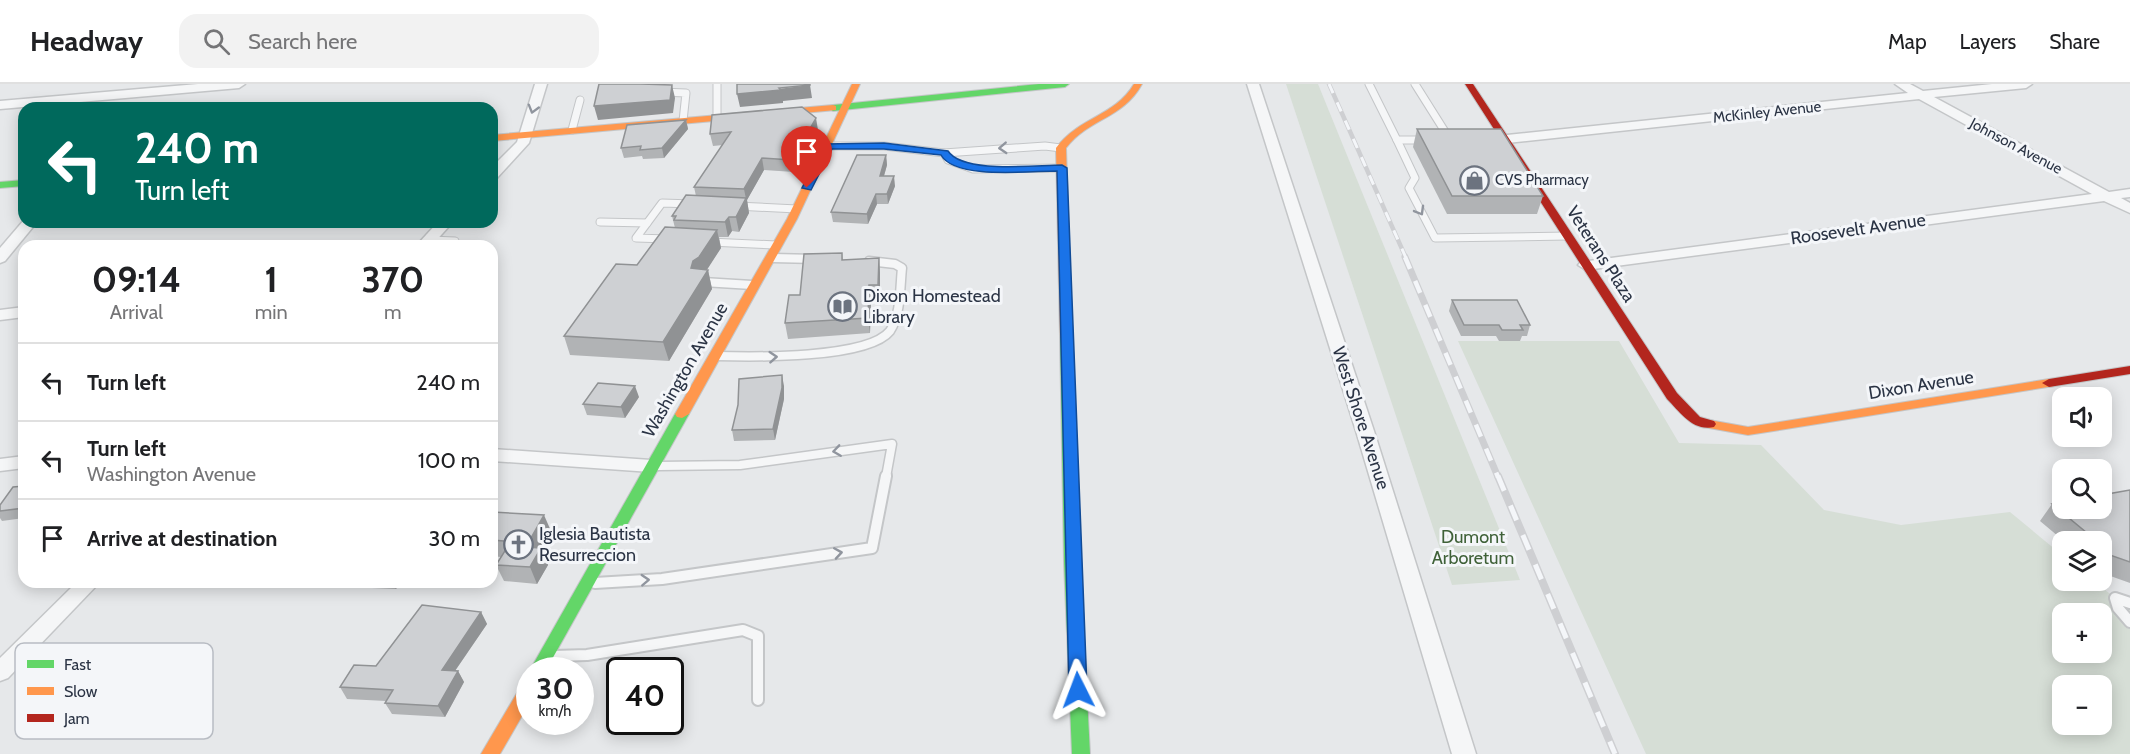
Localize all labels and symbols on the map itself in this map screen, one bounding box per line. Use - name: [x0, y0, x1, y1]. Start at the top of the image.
- street label: McKinley Avenue: [1712, 97, 1822, 127]
- one-way arrow: [528, 103, 540, 114]
- street label: Johnson Avenue: [1966, 114, 2066, 178]
- pin: [781, 126, 832, 188]
- one-way arrow: [998, 142, 1007, 155]
- shop icon: CVS Pharmacy: [1458, 164, 1490, 196]
- place label: CVS Pharmacy: [1495, 171, 1589, 189]
- street label: Veterans Plaza: [1562, 202, 1640, 307]
- one-way arrow: [1413, 205, 1424, 215]
- street label: Roosevelt Avenue: [1789, 209, 1927, 249]
- place label: Dixon Homestead Library: [863, 285, 1001, 328]
- library icon: Dixon Homestead Library: [826, 290, 858, 322]
- street label: Washington Avenue: [637, 299, 733, 441]
- street label: West Shore Avenue: [1328, 344, 1394, 492]
- one-way arrow: [768, 351, 777, 364]
- street label: Dixon Avenue: [1867, 366, 1975, 404]
- one-way arrow: [833, 445, 842, 457]
- place label: Iglesia Bautista Resurreccion: [539, 523, 651, 566]
- park label: Dumont Arboretum: [1432, 526, 1514, 569]
- church icon: Iglesia Bautista Resurreccion: [502, 528, 534, 560]
- one-way arrow: [833, 547, 843, 559]
- one-way arrow: [640, 574, 649, 587]
- legend: [15, 643, 213, 739]
- text: Fast: [64, 655, 92, 674]
- speed limit sign: 40: [606, 657, 684, 735]
- position arrow: [1046, 658, 1110, 722]
- text: Slow: [64, 682, 98, 701]
- text: Jam: [63, 709, 90, 728]

